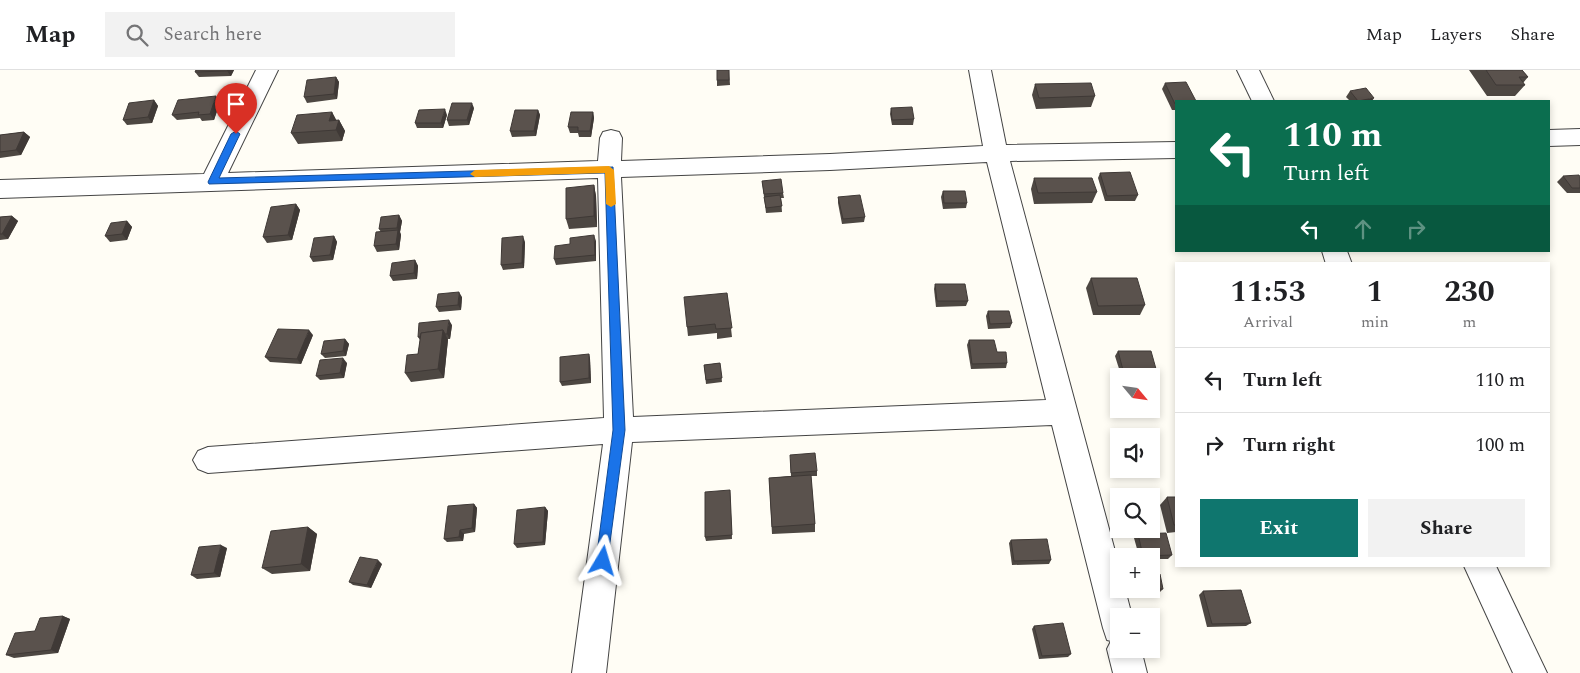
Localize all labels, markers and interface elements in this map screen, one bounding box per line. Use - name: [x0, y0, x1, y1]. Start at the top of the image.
- search box: [105, 12, 455, 57]
- text: Map: [25, 17, 75, 53]
- text: Search here: [163, 20, 262, 49]
- icon: search: [123, 21, 151, 49]
- text: Map: [1366, 21, 1402, 48]
- text: Layers: [1430, 21, 1482, 48]
- text: Share: [1510, 21, 1555, 48]
- pin: [215, 83, 257, 134]
- icon: arrive: [222, 90, 250, 118]
- text: 110 m: [1283, 109, 1382, 162]
- icon: left: [1200, 120, 1265, 185]
- text: Turn left: [1283, 157, 1369, 190]
- icon: left: [1296, 215, 1324, 243]
- icon: ahead: [1349, 215, 1377, 243]
- icon: right: [1402, 215, 1430, 243]
- text: 11:53: [1230, 269, 1306, 315]
- text: 1: [1366, 269, 1383, 315]
- text: 230: [1444, 269, 1495, 315]
- text: Arrival: [1243, 310, 1293, 334]
- text: min: [1361, 310, 1389, 334]
- text: m: [1463, 310, 1476, 334]
- icon: left: [1200, 366, 1228, 394]
- text: Turn left: [1243, 366, 1322, 395]
- text: 110 m: [1475, 366, 1525, 395]
- north arrow: [1110, 368, 1160, 418]
- map controls: [1110, 368, 1160, 658]
- button: sound: [1110, 428, 1160, 478]
- icon: right: [1200, 431, 1228, 459]
- text: Turn right: [1243, 431, 1336, 460]
- text: 100 m: [1475, 431, 1525, 460]
- button: search: [1110, 488, 1160, 538]
- button: Exit: [1200, 499, 1358, 557]
- button: Share: [1368, 499, 1525, 557]
- position arrow: [576, 534, 628, 586]
- button: +: [1110, 548, 1160, 598]
- button: −: [1110, 608, 1160, 658]

